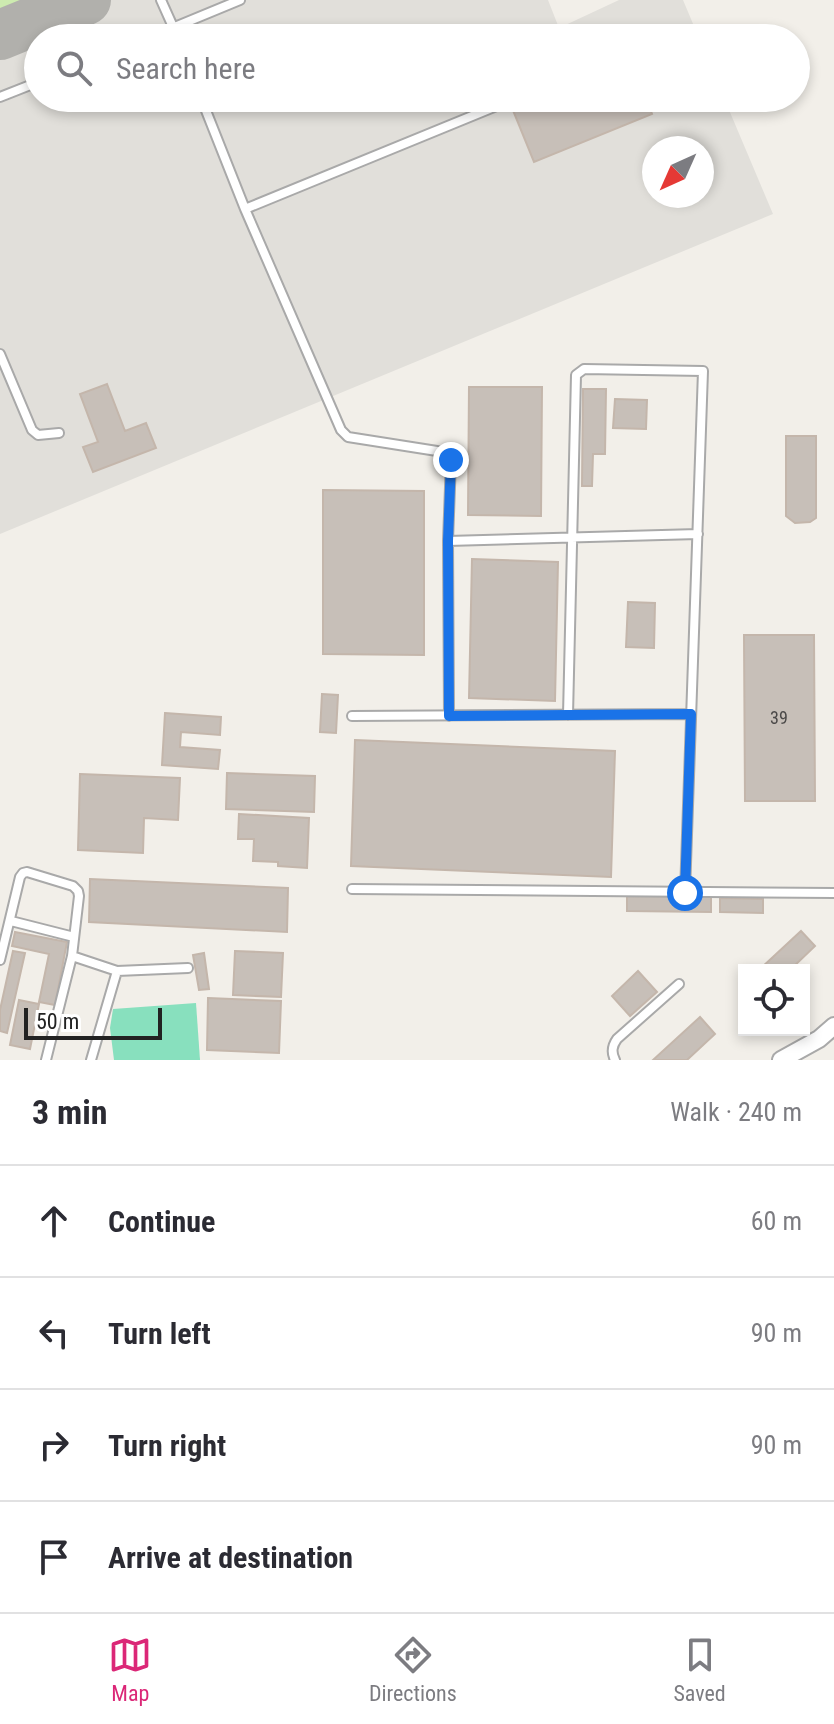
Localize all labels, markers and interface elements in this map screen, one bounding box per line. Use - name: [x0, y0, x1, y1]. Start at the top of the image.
- search box: [24, 24, 810, 112]
- icon: search: [52, 46, 96, 90]
- text: Search here: [116, 51, 256, 86]
- north arrow: [642, 136, 714, 208]
- route end: [433, 442, 469, 478]
- house number: 39: [770, 707, 788, 728]
- route start: [667, 875, 703, 911]
- map controls: [738, 964, 810, 1036]
- button: locate: [738, 964, 810, 1036]
- scale bar: [24, 1004, 162, 1040]
- text: 50 m: [36, 1009, 79, 1034]
- text: 3 min: [32, 1092, 108, 1132]
- text: Walk · 240 m: [670, 1097, 802, 1127]
- icon: ahead: [32, 1199, 76, 1243]
- text: Continue: [108, 1204, 215, 1239]
- text: 60 m: [751, 1206, 802, 1236]
- icon: left: [32, 1311, 76, 1355]
- text: Turn left: [108, 1316, 211, 1351]
- text: 90 m: [751, 1318, 802, 1348]
- icon: right: [32, 1423, 76, 1467]
- text: Turn right: [108, 1428, 226, 1463]
- text: 90 m: [751, 1430, 802, 1460]
- icon: arrive: [32, 1535, 76, 1579]
- text: Arrive at destination: [108, 1540, 353, 1575]
- tab: Map: [108, 1633, 152, 1706]
- tab: Directions: [369, 1633, 457, 1706]
- tab: Saved: [673, 1633, 726, 1706]

